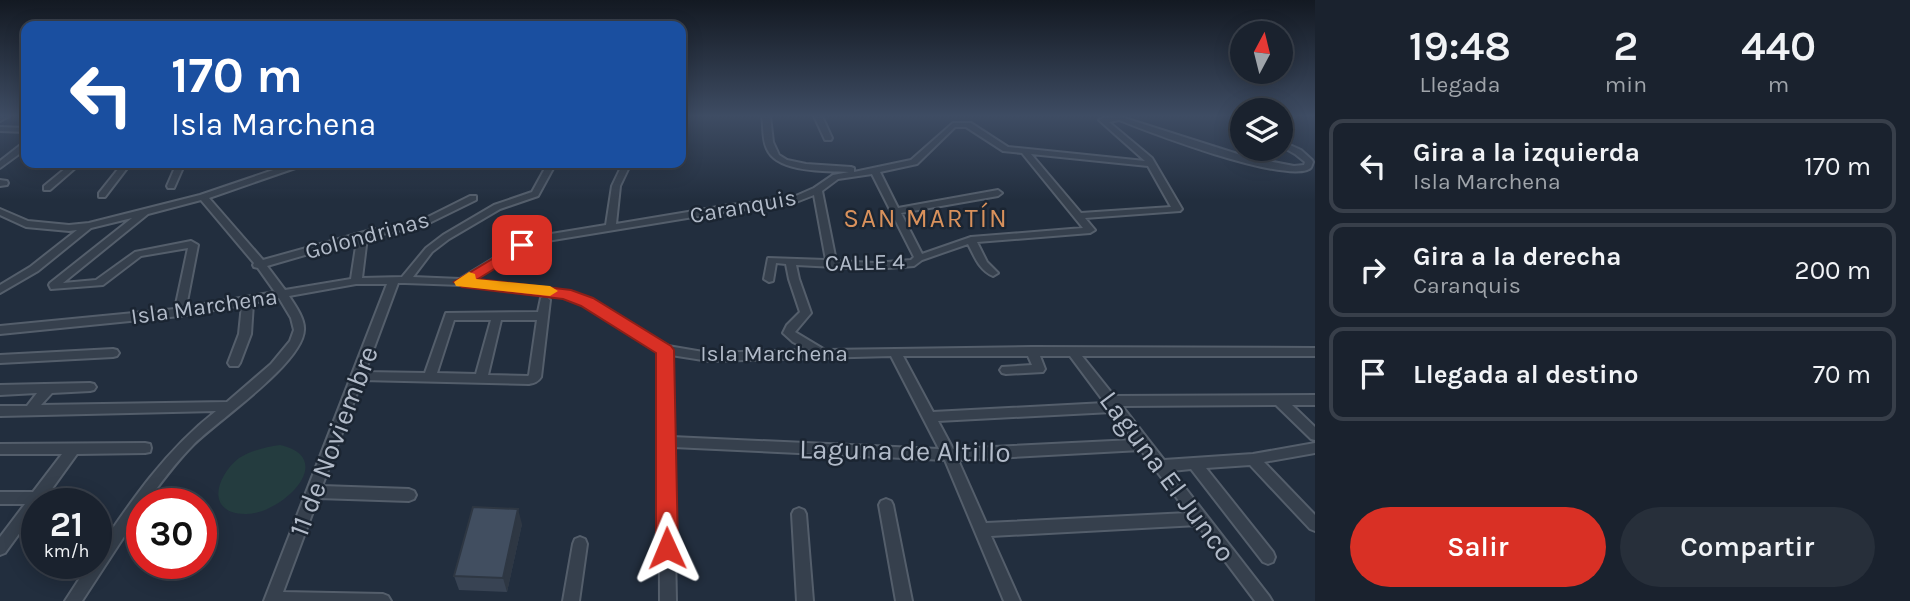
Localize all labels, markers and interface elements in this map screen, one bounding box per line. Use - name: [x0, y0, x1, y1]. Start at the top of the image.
- north arrow: [1230, 21, 1293, 84]
- map controls: [1230, 21, 1293, 161]
- text: 19:48: [1409, 21, 1511, 71]
- text: 2: [1613, 21, 1638, 71]
- text: 440: [1741, 21, 1816, 71]
- text: 170 m: [171, 47, 303, 104]
- icon: left: [56, 49, 147, 140]
- text: Llegada: [1419, 71, 1500, 98]
- text: min: [1605, 71, 1647, 98]
- text: m: [1768, 71, 1789, 98]
- button: layers: [1230, 98, 1293, 161]
- text: Isla Marchena: [171, 106, 376, 143]
- text: Gira a la izquierda: [1413, 137, 1640, 168]
- icon: left: [1354, 147, 1392, 185]
- text: 170 m: [1804, 151, 1871, 182]
- text: Isla Marchena: [1413, 168, 1561, 195]
- street label: Caranquis: [688, 184, 799, 229]
- district label: SAN MARTÍN: [843, 202, 1009, 234]
- street label: Golondrinas: [302, 206, 432, 265]
- pin: [492, 215, 552, 275]
- icon: arrive: [503, 226, 541, 264]
- text: Gira a la derecha: [1413, 241, 1622, 272]
- street label: CALLE 4: [825, 248, 905, 277]
- icon: right: [1354, 251, 1392, 289]
- text: 200 m: [1795, 255, 1871, 286]
- text: Caranquis: [1413, 272, 1521, 299]
- street label: Isla Marchena: [129, 283, 279, 330]
- street label: Isla Marchena: [700, 340, 848, 367]
- street label: 11 de Noviembre: [282, 341, 385, 541]
- icon: arrive: [1354, 355, 1392, 393]
- text: Llegada al destino: [1413, 359, 1639, 390]
- text: 70 m: [1813, 359, 1871, 390]
- street label: Laguna El Junco: [1093, 384, 1243, 568]
- street label: Laguna de Altillo: [799, 432, 1011, 469]
- speed limit sign: 30: [126, 488, 217, 579]
- text: 21: [50, 504, 83, 545]
- button: Salir: [1350, 507, 1606, 587]
- button: Compartir: [1620, 507, 1875, 587]
- position arrow: [630, 511, 704, 585]
- text: km/h: [44, 540, 89, 562]

